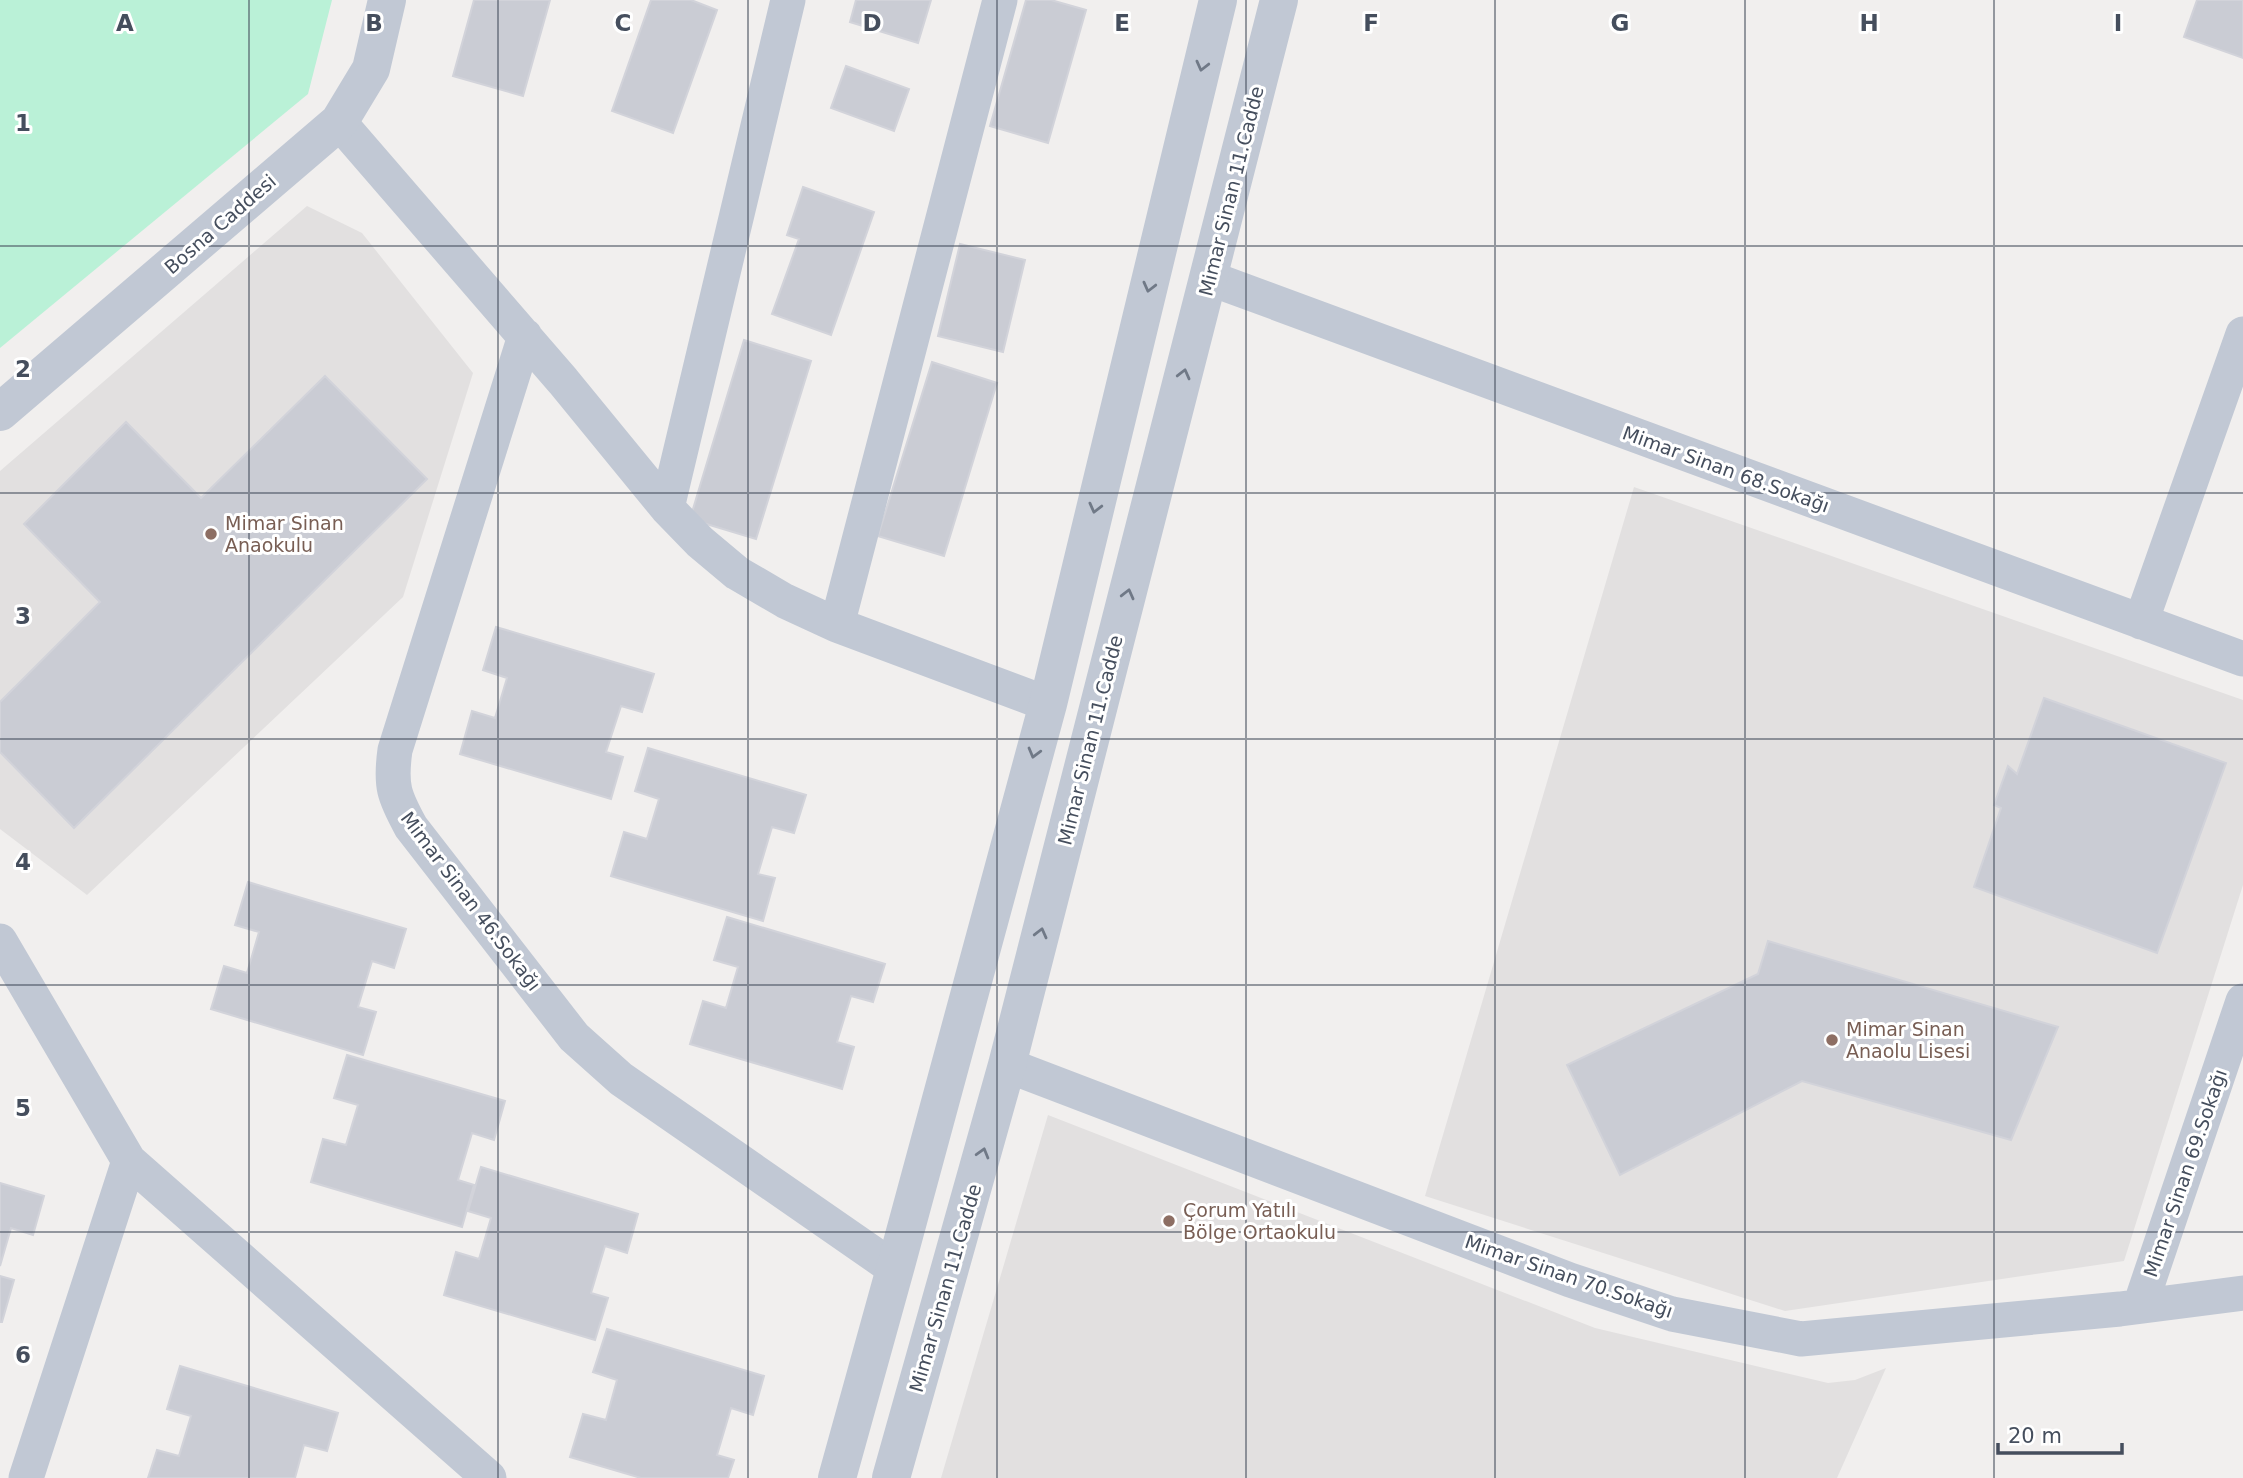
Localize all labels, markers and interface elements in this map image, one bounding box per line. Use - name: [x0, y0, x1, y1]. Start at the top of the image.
- text: A: [116, 10, 134, 36]
- text: B: [365, 10, 383, 36]
- text: C: [615, 10, 631, 36]
- text: D: [862, 10, 882, 36]
- text: E: [1114, 10, 1130, 36]
- text: F: [1363, 10, 1379, 36]
- text: G: [1611, 10, 1629, 36]
- text: H: [1859, 10, 1879, 36]
- text: I: [2114, 10, 2122, 36]
- one-way arrow: [1196, 60, 1210, 72]
- street label: Mimar Sinan 11.Cadde: [1194, 84, 1268, 298]
- text: 1: [15, 110, 31, 136]
- street label: Bosna Caddesi: [160, 170, 280, 278]
- one-way arrow: [1143, 281, 1157, 293]
- text: 2: [15, 356, 31, 382]
- one-way arrow: [1176, 368, 1190, 380]
- street label: Mimar Sinan 68.Sokağı: [1620, 421, 1832, 517]
- one-way arrow: [1089, 502, 1103, 514]
- place label: Mimar Sinan Anaokulu: [225, 512, 344, 556]
- marker: Mimar Sinan Anaokulu: [203, 526, 219, 542]
- one-way arrow: [1120, 588, 1134, 600]
- text: 3: [15, 603, 31, 629]
- street label: Mimar Sinan 11.Cadde: [1053, 633, 1127, 847]
- one-way arrow: [1028, 747, 1042, 759]
- street label: Mimar Sinan 46.Sokağı: [397, 807, 545, 995]
- text: 4: [15, 849, 31, 875]
- one-way arrow: [1033, 927, 1047, 939]
- place label: Mimar Sinan Anaolu Lisesi: [1846, 1018, 1970, 1062]
- marker: Mimar Sinan Anaolu Lisesi: [1824, 1032, 1840, 1048]
- street label: Mimar Sinan 69.Sokağı: [2139, 1066, 2231, 1280]
- text: 5: [15, 1095, 31, 1121]
- one-way arrow: [974, 1147, 989, 1159]
- street label: Mimar Sinan 11.Cadde: [905, 1181, 985, 1395]
- place label: Çorum Yatılı Bölge Ortaokulu: [1183, 1199, 1336, 1243]
- marker: Çorum Yatılı Bölge Ortaokulu: [1161, 1213, 1177, 1229]
- street label: Mimar Sinan 70.Sokağı: [1462, 1230, 1676, 1322]
- text: 6: [15, 1342, 31, 1368]
- scale bar: [1998, 1412, 2122, 1456]
- text: 20 m: [2008, 1424, 2062, 1448]

